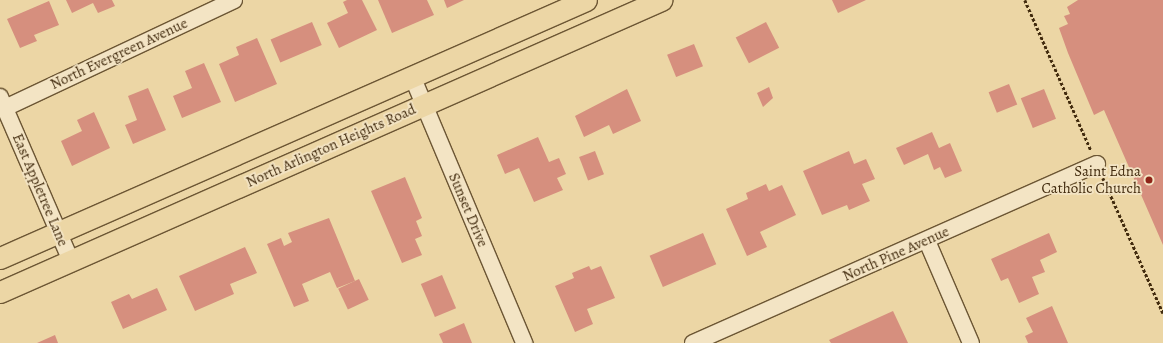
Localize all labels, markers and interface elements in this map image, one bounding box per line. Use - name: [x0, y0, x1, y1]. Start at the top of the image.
- street label: North Evergreen Avenue: [48, 14, 190, 94]
- street label: North Arlington Heights Road: [243, 100, 419, 192]
- street label: East Appletree Lane: [8, 131, 72, 249]
- place label: Saint Edna Catholic Church: [1041, 162, 1141, 197]
- street label: Sunset Drive: [444, 170, 492, 250]
- marker: Saint Edna Catholic Church: [1144, 175, 1154, 185]
- street label: North Pine Avenue: [840, 222, 952, 286]

